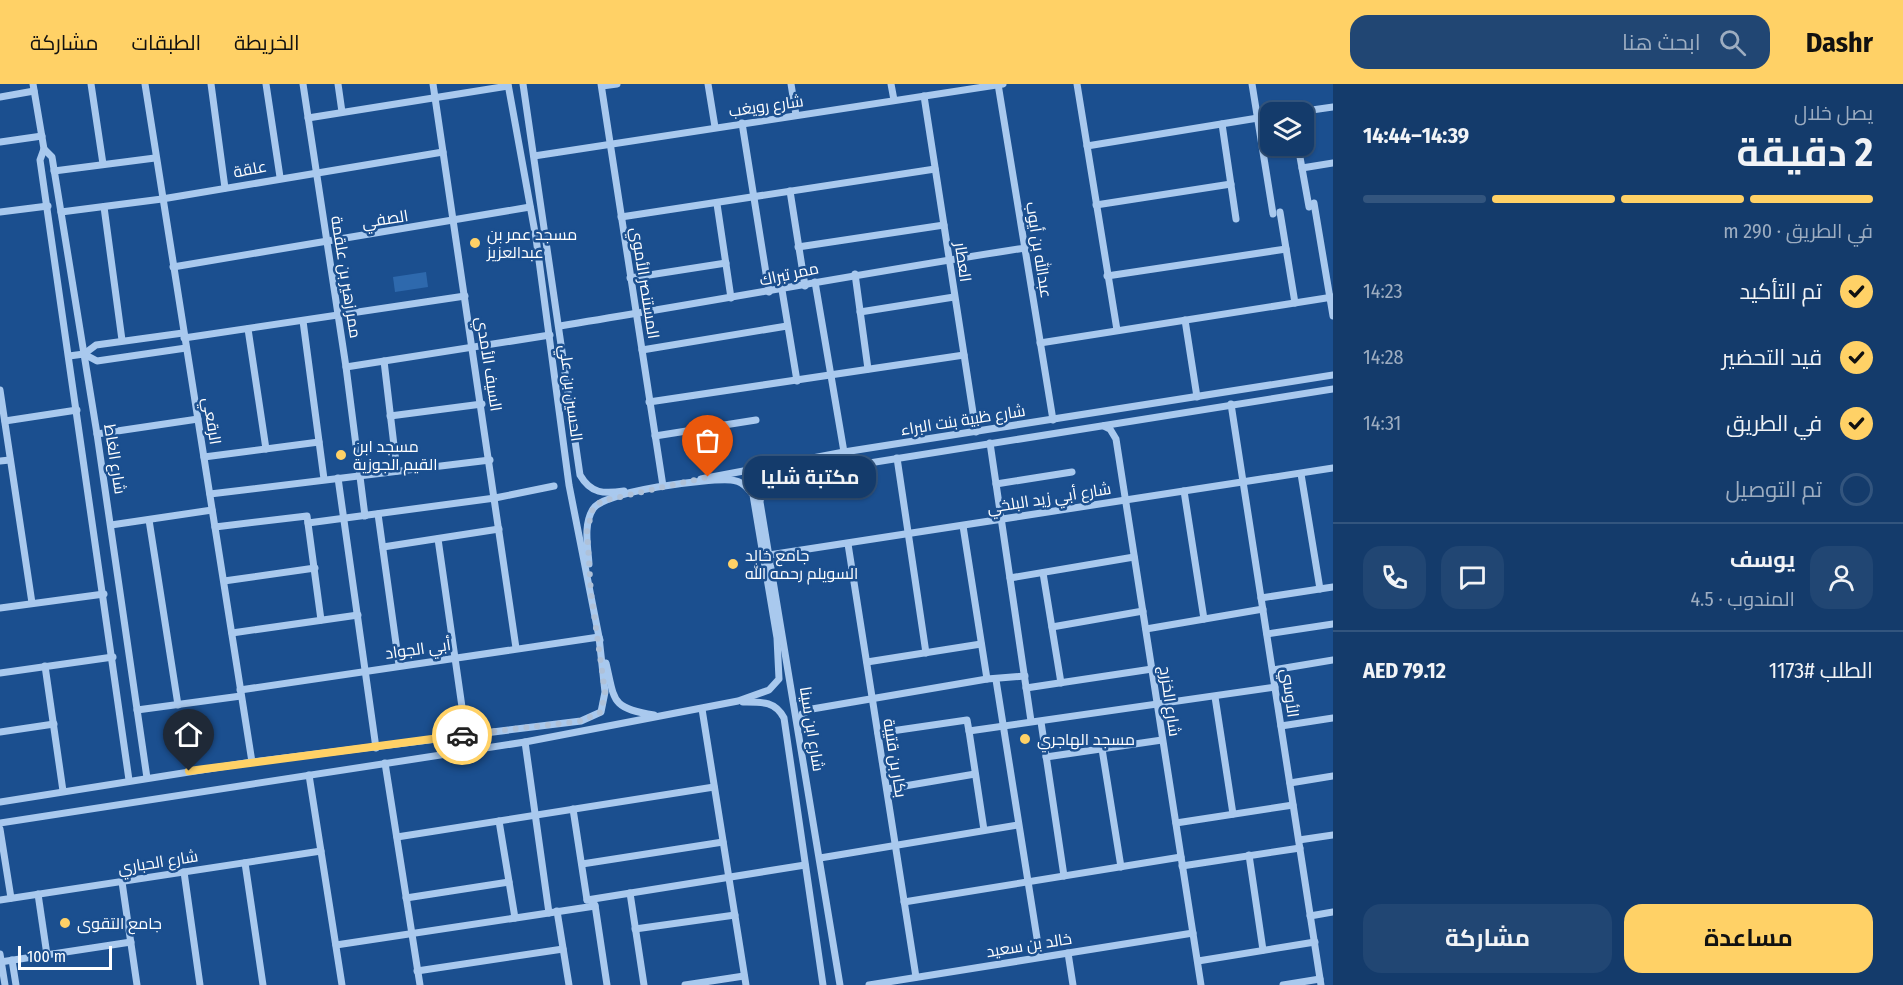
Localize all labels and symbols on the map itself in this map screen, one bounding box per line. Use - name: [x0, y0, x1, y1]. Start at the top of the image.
- street label: شارع رويغب: [727, 91, 805, 123]
- street label: علقة: [232, 156, 268, 182]
- street label: عبدالله بن أيوب: [1021, 200, 1057, 300]
- street label: الصفي: [360, 206, 410, 236]
- street label: ممر زهير بن علقمة: [326, 214, 365, 340]
- place label: مسجد عمر بن عبدالعزيز: [486, 225, 577, 262]
- street label: المستنصر الأموي: [623, 226, 663, 341]
- marker: مسجد عمر بن عبدالعزيز: [468, 236, 482, 250]
- street label: العطار: [951, 240, 975, 283]
- street label: ممر تبراك: [758, 258, 820, 290]
- street label: السيف الأمدي: [468, 315, 506, 413]
- street label: الحسين بن علي: [552, 344, 586, 443]
- street label: الرقعي: [195, 396, 225, 447]
- street label: شارع ظبية بنت البراء: [899, 401, 1027, 441]
- pin: [682, 415, 733, 477]
- street label: شارع الغاط: [98, 423, 130, 496]
- place label: مسجد ابن القيم الجوزية: [353, 437, 438, 476]
- marker: مسجد ابن القيم الجوزية: [334, 448, 348, 462]
- callout: مكتبة شليا: [744, 456, 876, 498]
- street label: شارع أبي زيد البلخي: [986, 479, 1113, 521]
- place label: جامع خالد السويلم رحمه الله: [745, 546, 858, 585]
- marker: جامع خالد السويلم رحمه الله: [726, 557, 740, 571]
- street label: أبي الجواد: [384, 635, 453, 667]
- street label: شارع الخزرج: [1154, 664, 1184, 738]
- street label: الأوسي: [1274, 667, 1303, 719]
- street label: شارع ابن سينا: [794, 685, 828, 773]
- courier: [432, 705, 492, 765]
- pin: [163, 709, 214, 771]
- street label: بكار بن قتيبة: [878, 717, 911, 799]
- place label: مسجد الهاجري: [1037, 730, 1135, 753]
- marker: مسجد الهاجري: [1018, 732, 1032, 746]
- street label: شارع الحباري: [116, 846, 200, 882]
- place label: جامع التقوى: [77, 914, 162, 935]
- marker: جامع التقوى: [58, 916, 72, 930]
- street label: خالد بن سعيد: [985, 929, 1073, 962]
- scale bar: [18, 943, 112, 970]

